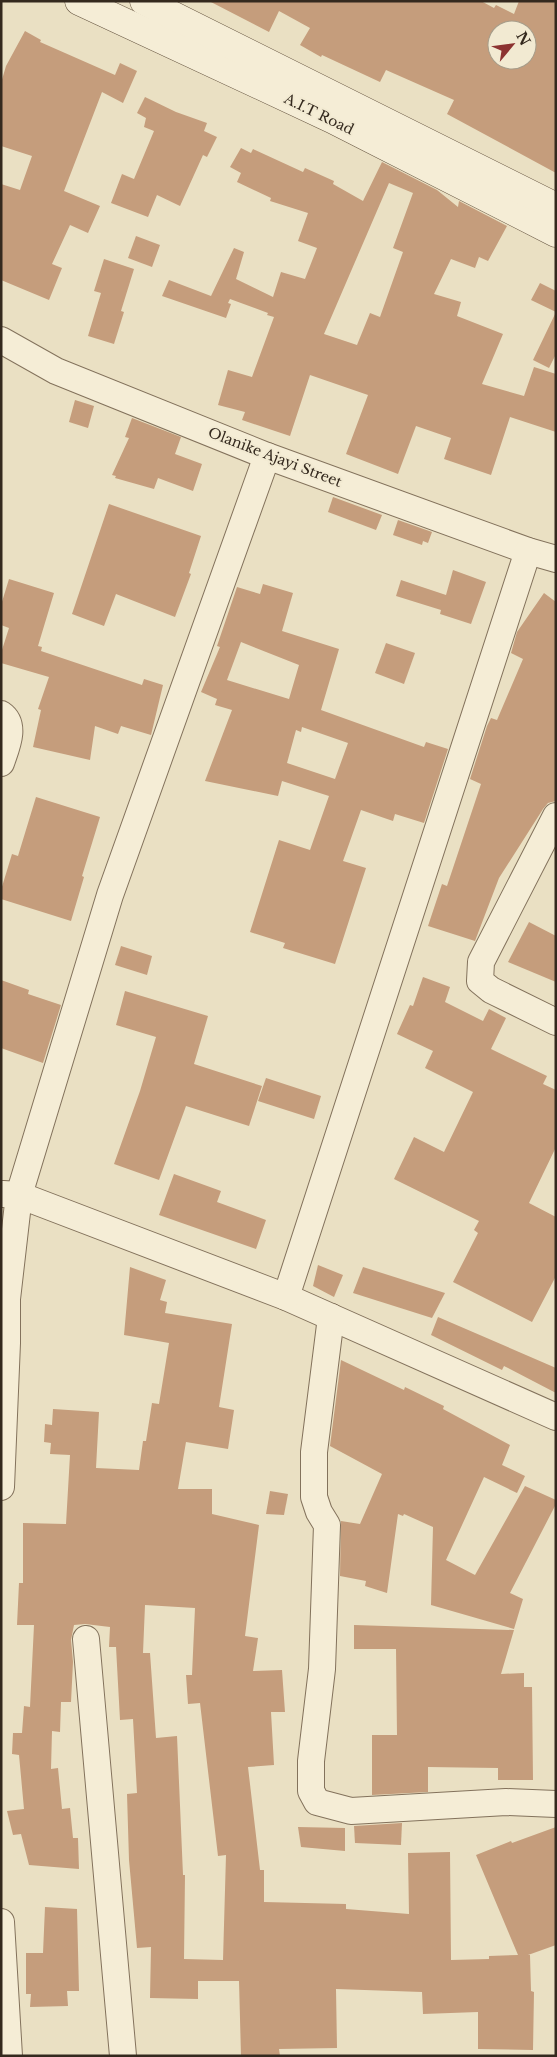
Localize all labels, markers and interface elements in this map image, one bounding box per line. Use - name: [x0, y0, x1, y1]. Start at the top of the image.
- north arrow: [487, 20, 537, 70]
- text: N: [512, 29, 534, 49]
- street label: A.I.T Road: [280, 89, 357, 139]
- street label: Olanike Ajayi Street: [206, 423, 345, 491]

